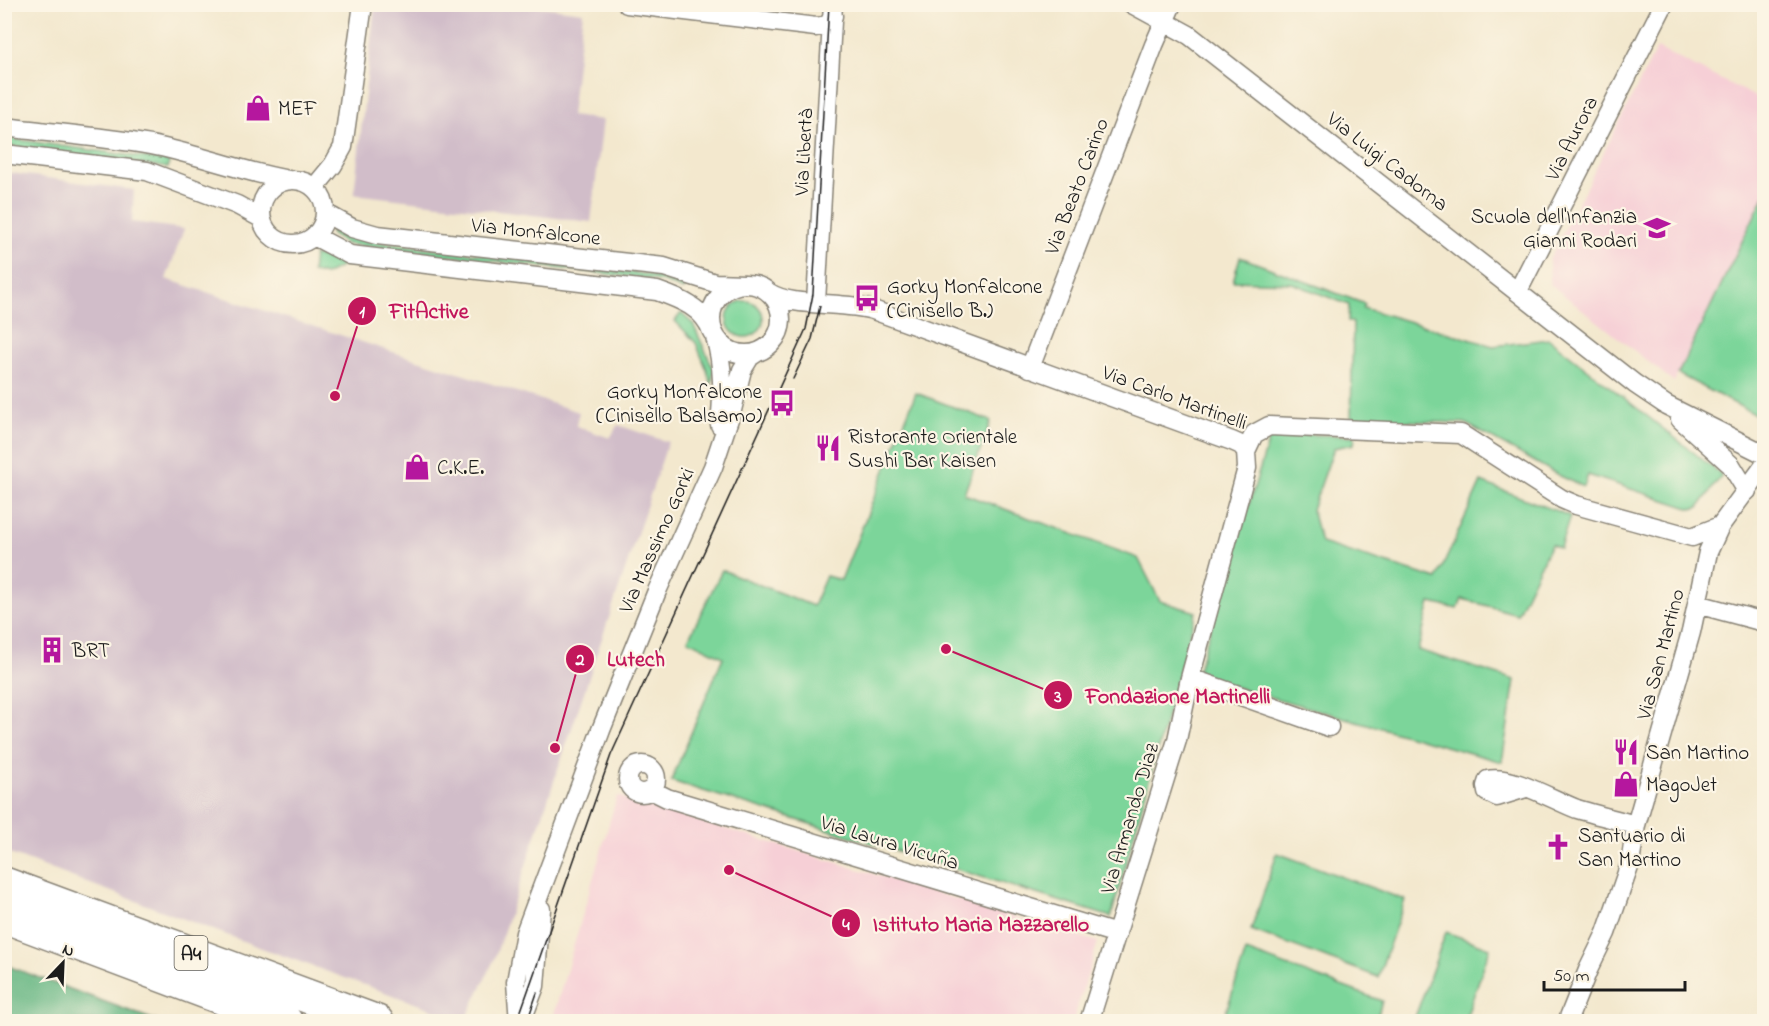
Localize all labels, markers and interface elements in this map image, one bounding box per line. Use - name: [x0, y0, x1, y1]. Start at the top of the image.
- street label: Via Aurora: [1538, 91, 1607, 187]
- shop icon: MEF: [243, 93, 273, 123]
- place label: MEF: [278, 95, 317, 125]
- street label: Via Luigi Cadorna: [1318, 105, 1454, 221]
- street label: Via Libertà: [788, 107, 822, 198]
- street label: Via Beato Carino: [1038, 114, 1118, 260]
- place label: Scuola dell'Infanzia Gianni Rodari: [1471, 203, 1637, 257]
- street label: Via Monfalcone: [469, 211, 603, 255]
- school or university icon: Scuola dell'Infanzia Gianni Rodari: [1642, 213, 1672, 243]
- place label: Gorky Monfalcone (Cinisello B.): [887, 273, 1043, 327]
- bus stop icon: Gorky Monfalcone (Cinisello B.): [852, 283, 882, 313]
- callout: FitActive: [347, 291, 480, 331]
- text: FitActive: [388, 297, 470, 329]
- text: 1: [359, 300, 365, 326]
- street label: Via Carlo Martinelli: [1097, 358, 1251, 439]
- place label: Gorky Monfalcone (Cinisello Balsamo): [596, 378, 763, 432]
- bus stop icon: Gorky Monfalcone (Cinisello Balsamo): [767, 388, 797, 418]
- place label: Ristorante Orientale Sushi Bar Kaisen: [848, 423, 1018, 477]
- restaurant icon: Ristorante Orientale Sushi Bar Kaisen: [813, 433, 843, 463]
- shop icon: C.K.E.: [402, 452, 432, 482]
- place label: C.K.E.: [437, 454, 484, 484]
- street label: Via Massimo Gorki: [612, 463, 703, 619]
- street label: Via San Martino: [1630, 586, 1694, 724]
- building icon: BRT: [37, 635, 67, 665]
- place label: BRT: [71, 637, 110, 667]
- callout: Lutech: [565, 639, 677, 679]
- text: Lutech: [607, 645, 665, 677]
- text: 2: [575, 648, 585, 674]
- callout: Fondazione Martinelli: [1043, 675, 1282, 715]
- text: Fondazione Martinelli: [1084, 682, 1271, 714]
- text: 3: [1053, 685, 1062, 711]
- restaurant icon: San Martino: [1611, 737, 1641, 767]
- street label: Via Armando Diaz: [1093, 739, 1168, 899]
- place label: San Martino: [1646, 739, 1749, 769]
- shop icon: MagoJet: [1611, 769, 1641, 799]
- place label: MagoJet: [1646, 771, 1717, 803]
- street label: Via Laura Vicuña: [816, 808, 962, 879]
- place label: Santuario di San Martino: [1578, 822, 1686, 876]
- church icon: Santuario di San Martino: [1543, 832, 1573, 862]
- callout: Istituto Maria Mazzarello: [831, 903, 1102, 943]
- text: Istituto Maria Mazzarello: [873, 910, 1089, 942]
- text: 4: [842, 913, 850, 939]
- north arrow: [33, 933, 93, 993]
- road number: A4: [174, 936, 207, 970]
- text: N: [58, 938, 78, 964]
- scale bar: [1544, 954, 1685, 992]
- text: 50 m: [1553, 964, 1590, 990]

